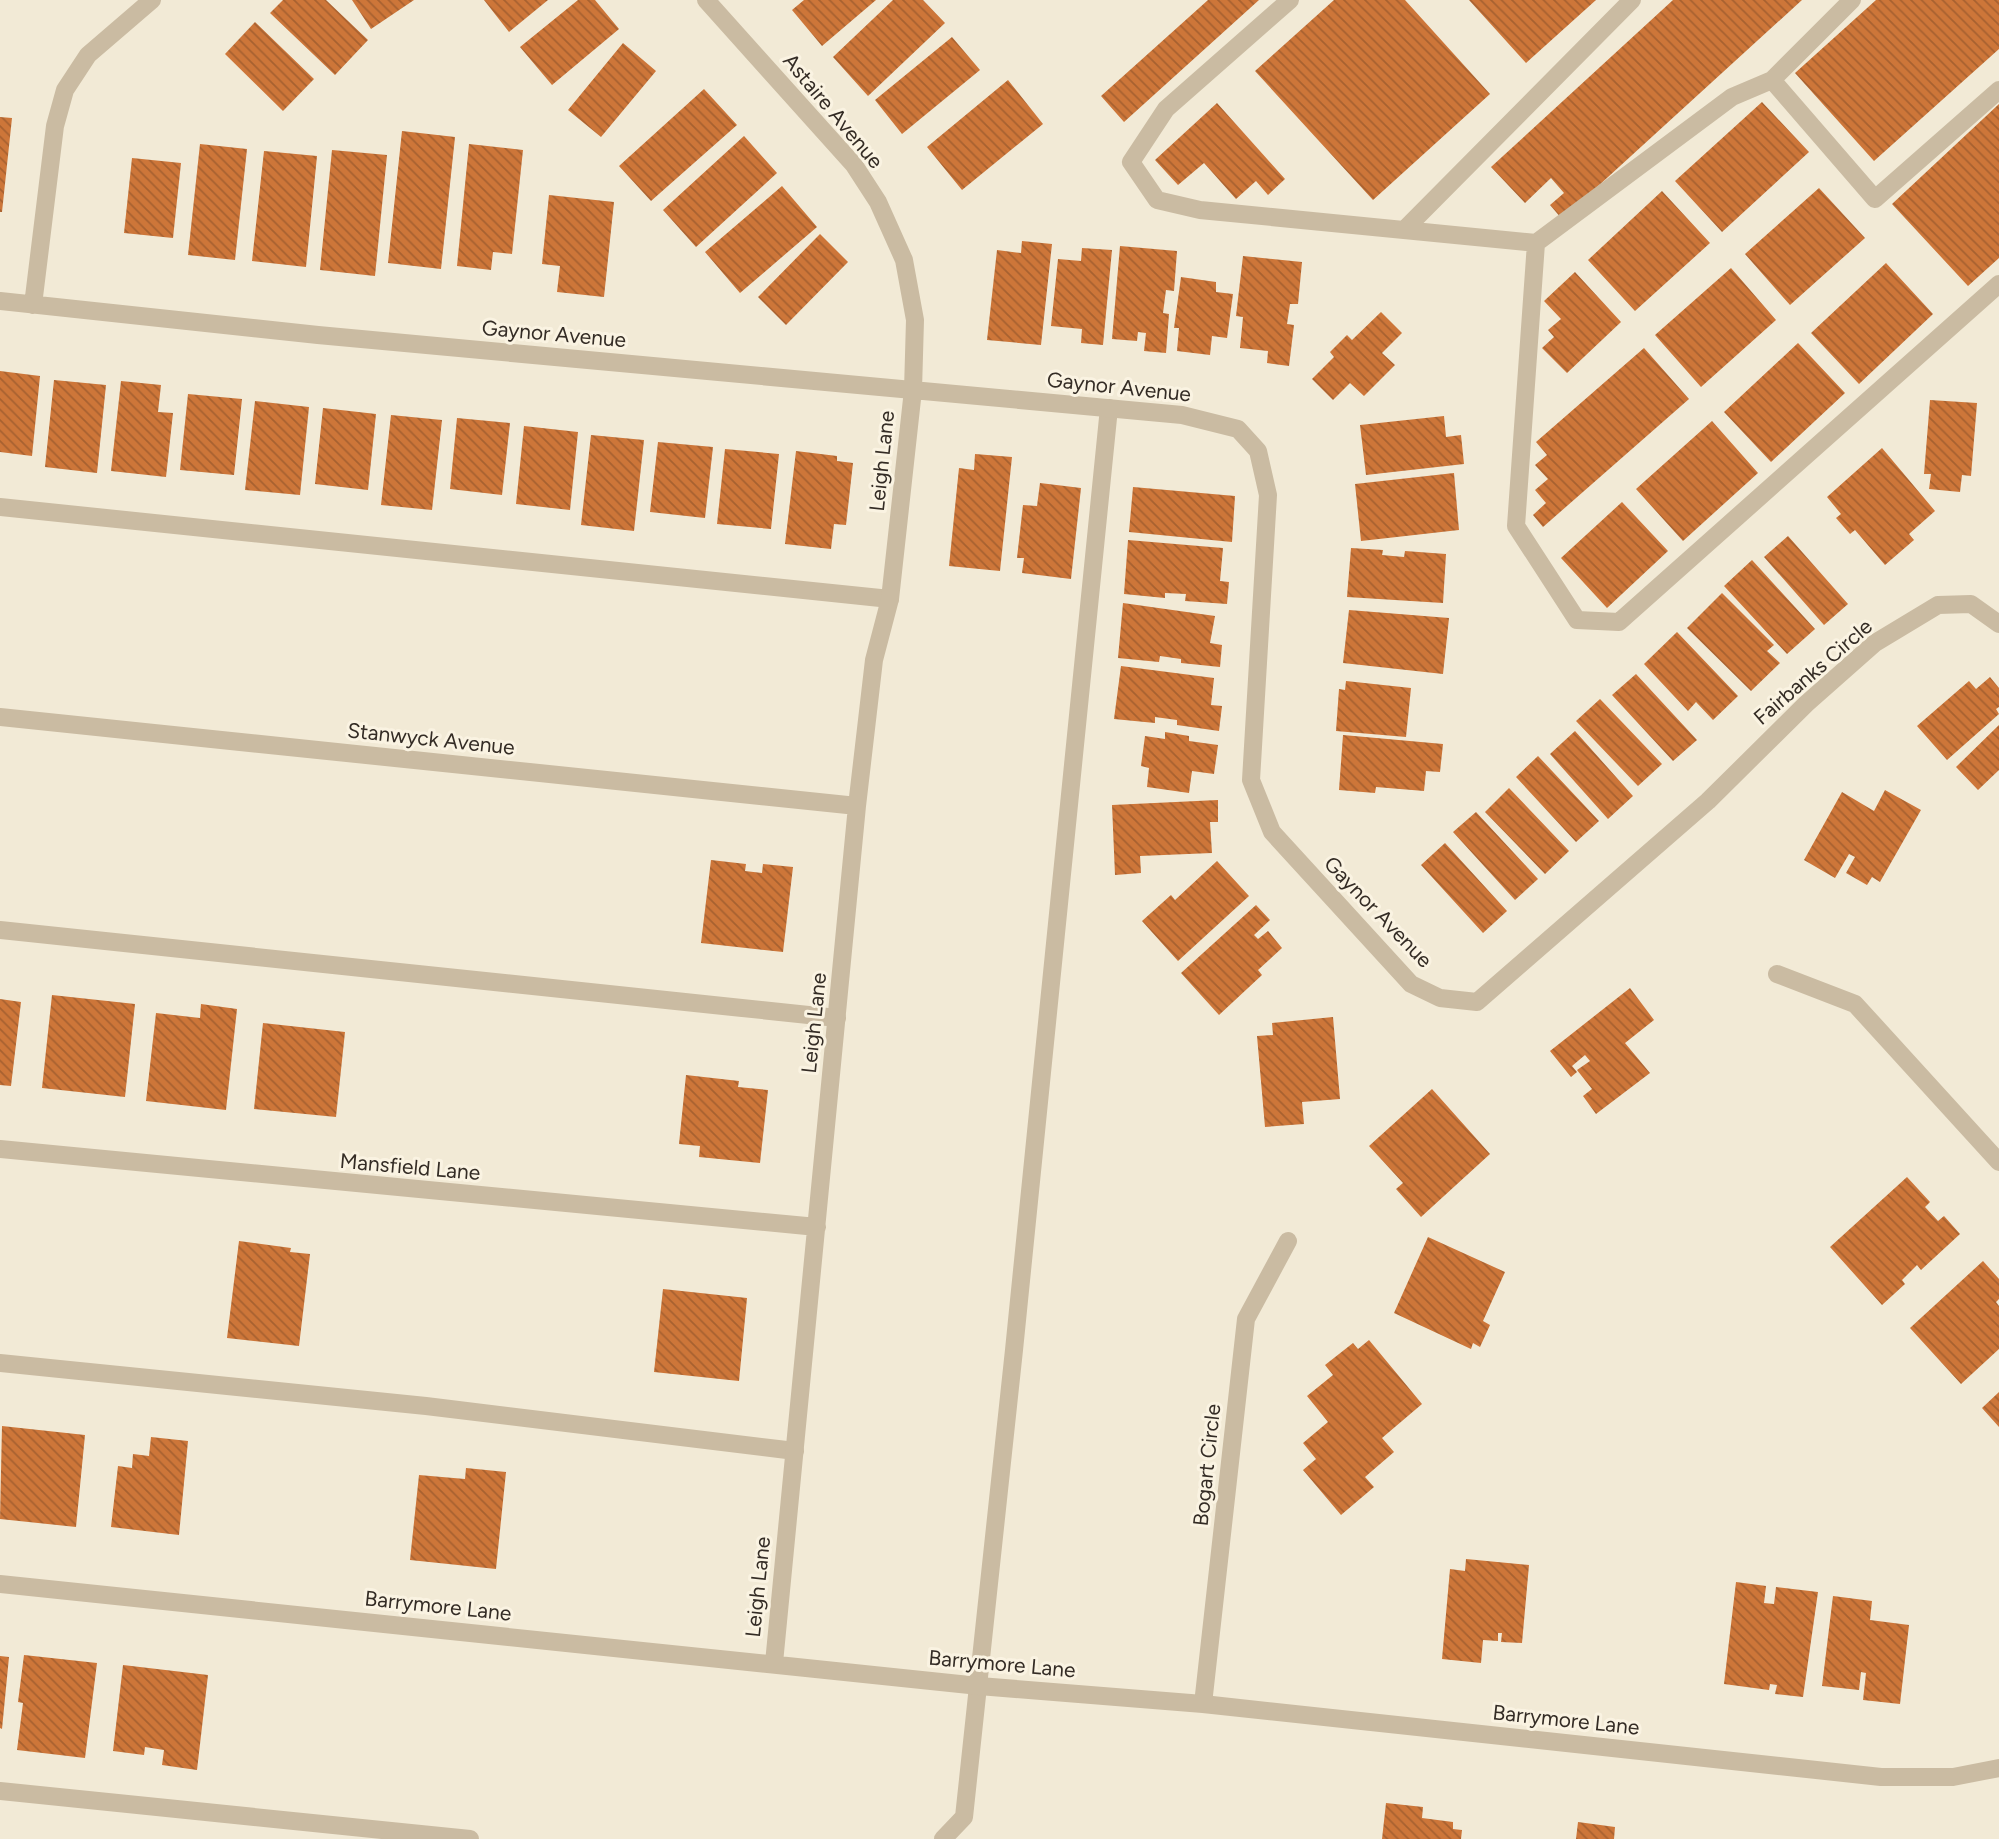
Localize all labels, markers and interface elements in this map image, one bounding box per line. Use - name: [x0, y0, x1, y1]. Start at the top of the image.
- street label: Astaire Avenue: [778, 48, 889, 173]
- street label: Gaynor Avenue: [481, 315, 627, 352]
- street label: Gaynor Avenue: [1046, 367, 1192, 407]
- street label: Leigh Lane: [864, 409, 899, 513]
- street label: Fairbanks Circle: [1748, 614, 1877, 730]
- street label: Stanwyck Avenue: [346, 717, 516, 760]
- street label: Gaynor Avenue: [1319, 851, 1438, 972]
- street label: Leigh Lane: [796, 971, 831, 1075]
- street label: Mansfield Lane: [339, 1148, 481, 1185]
- street label: Bogart Circle: [1188, 1403, 1225, 1527]
- street label: Leigh Lane: [740, 1535, 775, 1639]
- street label: Barrymore Lane: [363, 1585, 513, 1626]
- street label: Barrymore Lane: [928, 1645, 1077, 1682]
- street label: Barrymore Lane: [1491, 1699, 1641, 1740]

